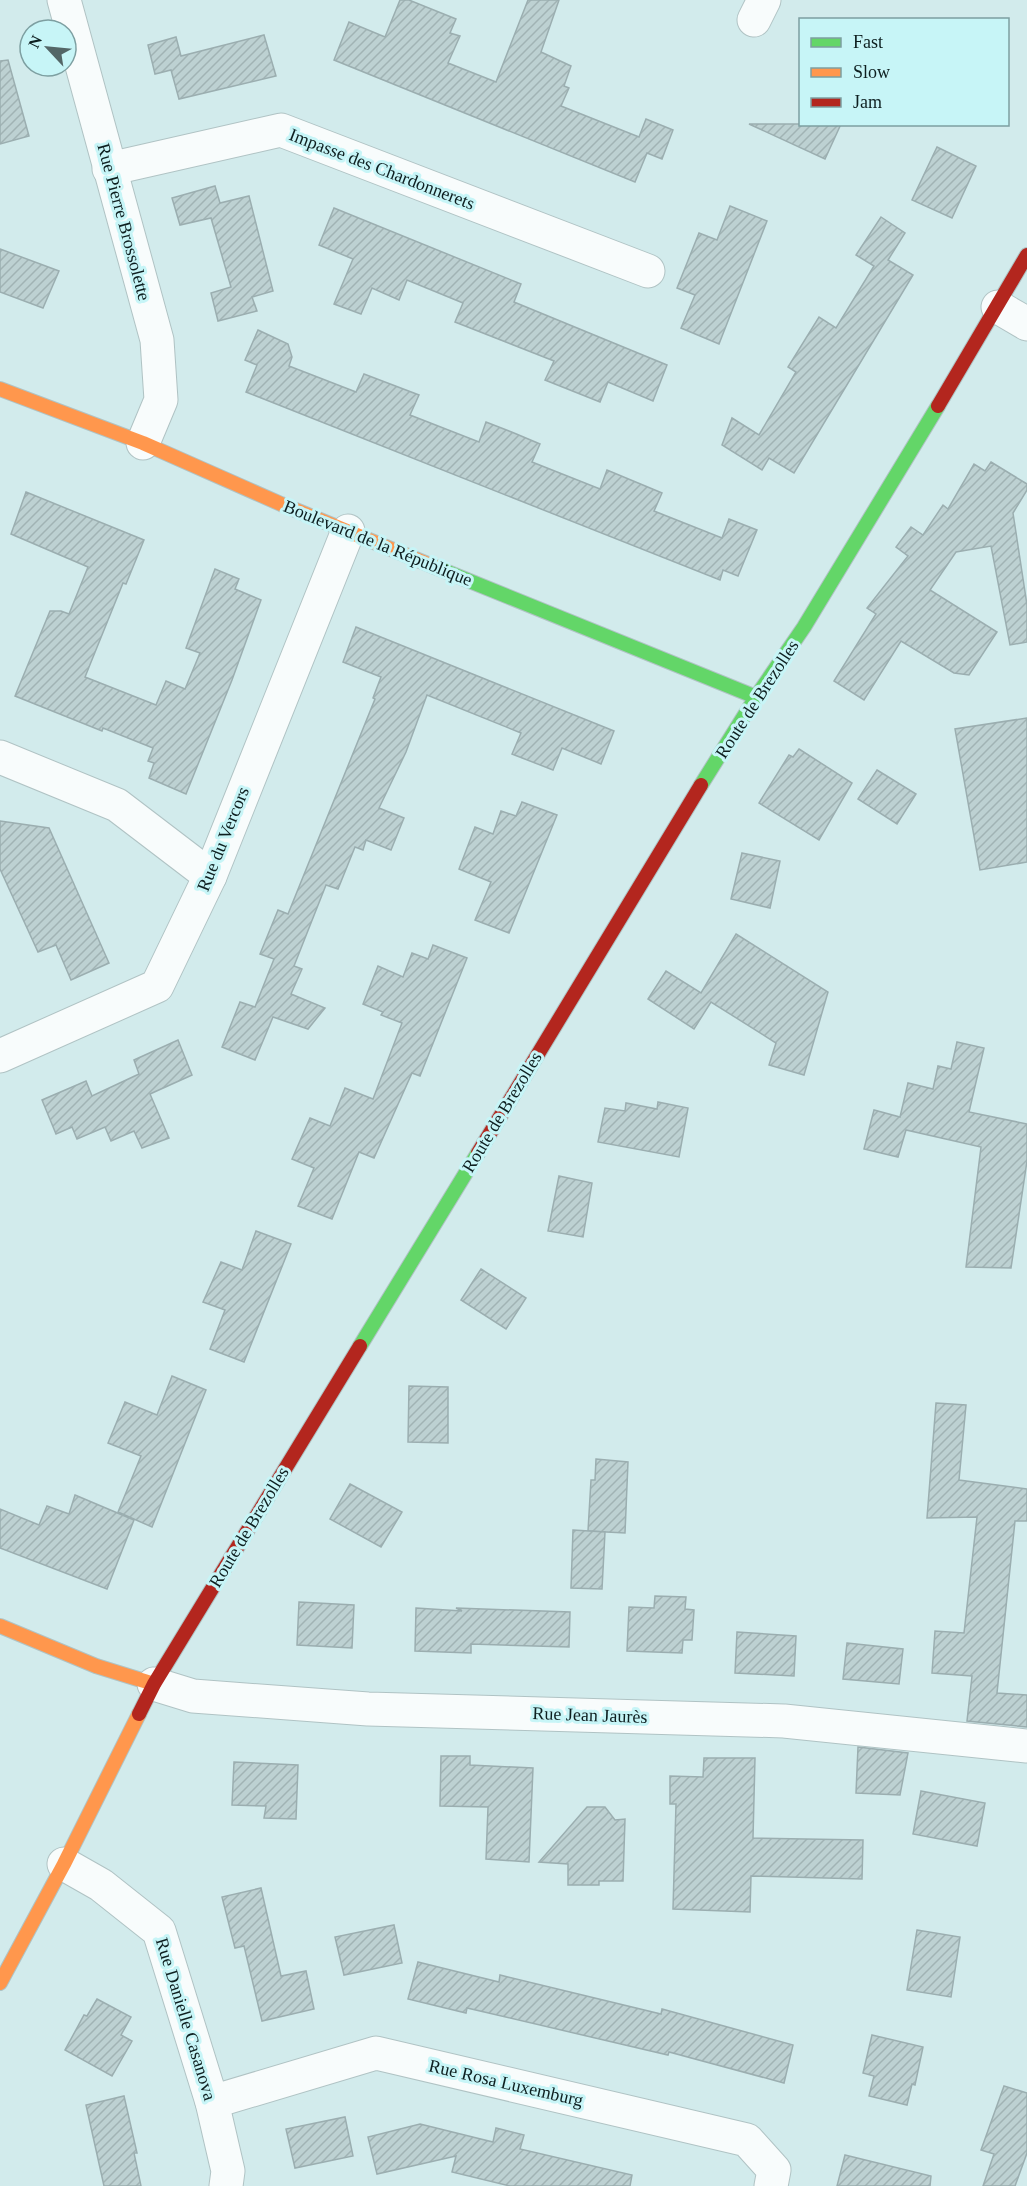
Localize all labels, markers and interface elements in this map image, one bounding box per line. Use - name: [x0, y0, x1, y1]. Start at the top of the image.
- north arrow: [18, 18, 78, 78]
- legend: [799, 18, 1009, 126]
- text: N: [25, 32, 45, 51]
- text: Fast: [853, 32, 883, 52]
- text: Slow: [853, 62, 890, 82]
- text: Jam: [853, 92, 882, 112]
- street label: Impasse des Chardonnerets: [286, 124, 478, 214]
- street label: Rue Pierre Brossolette: [93, 141, 155, 303]
- street label: Boulevard de la République: [281, 496, 475, 590]
- street label: Route de Brezolles: [711, 636, 803, 762]
- street label: Rue du Vercors: [193, 784, 253, 894]
- street label: Route de Brezolles: [458, 1048, 546, 1176]
- street label: Route de Brezolles: [205, 1463, 293, 1591]
- street label: Rue Jean Jaurès: [532, 1703, 648, 1727]
- street label: Rue Danielle Casanova: [152, 1935, 220, 2103]
- street label: Rue Rosa Luxemburg: [427, 2056, 585, 2110]

